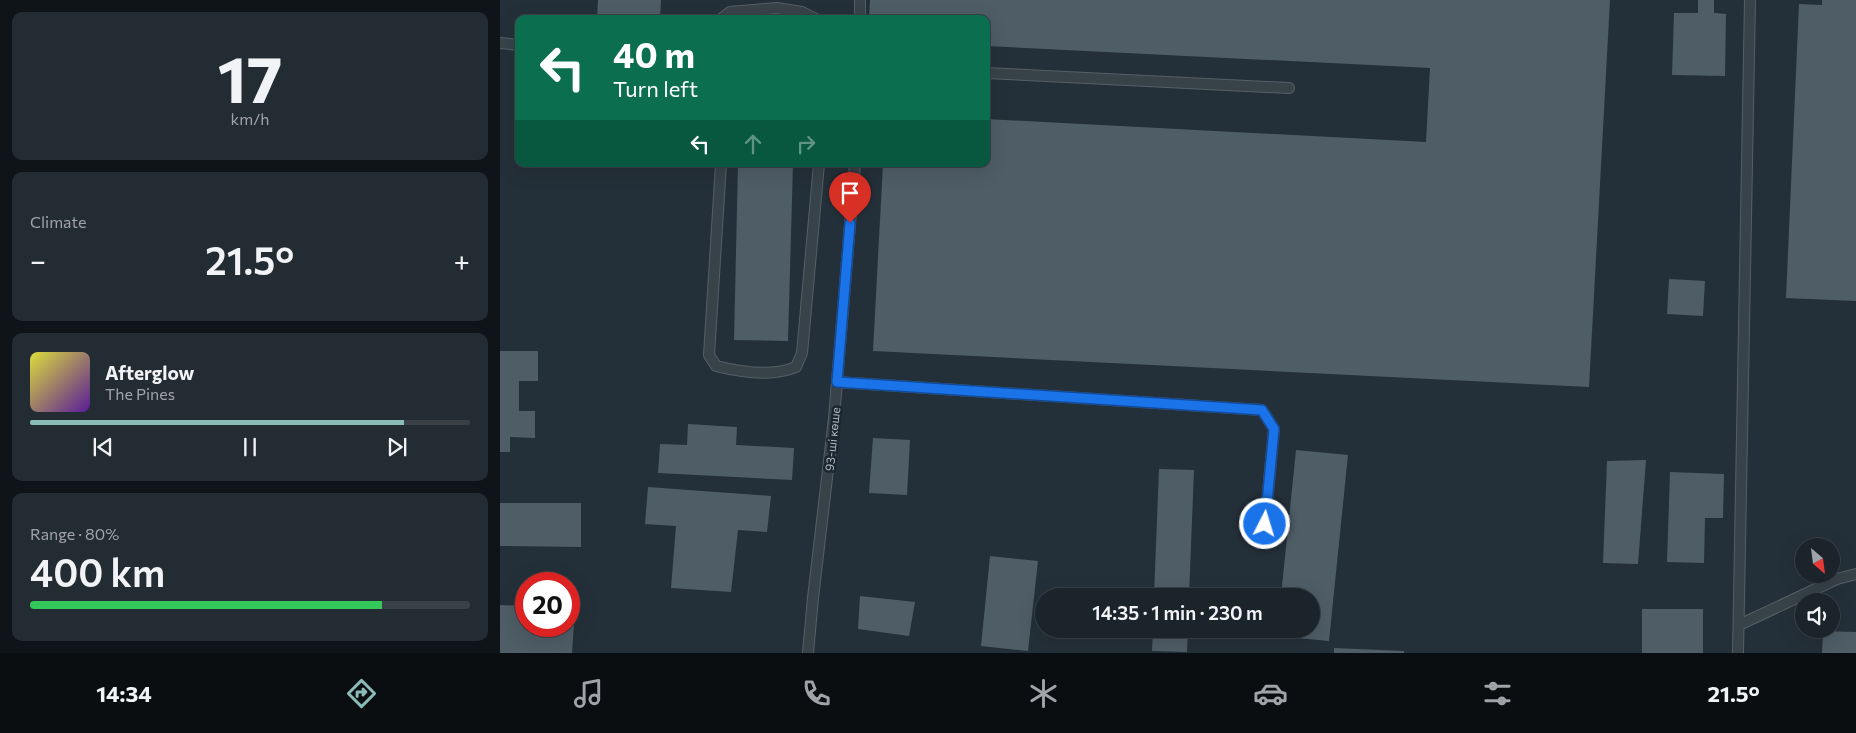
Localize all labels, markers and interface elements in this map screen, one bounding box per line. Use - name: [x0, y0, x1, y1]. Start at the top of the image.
- text: 40 m: [613, 32, 695, 75]
- icon: left: [530, 35, 595, 100]
- text: 17: [217, 37, 283, 116]
- text: Turn left: [613, 75, 698, 102]
- text: km/h: [231, 109, 269, 128]
- icon: left: [686, 130, 714, 158]
- icon: ahead: [739, 130, 767, 158]
- icon: right: [792, 130, 820, 158]
- pin: [829, 172, 871, 223]
- icon: arrive: [836, 179, 864, 207]
- text: Climate: [30, 212, 86, 231]
- text: 21.5°: [205, 236, 294, 283]
- text: −: [30, 243, 46, 277]
- text: +: [454, 243, 470, 277]
- text: Afterglow: [105, 361, 194, 384]
- text: The Pines: [105, 384, 175, 403]
- street label: 93-ші көше: [822, 406, 842, 472]
- icon: previous: [89, 433, 117, 461]
- icon: pause: [236, 433, 264, 461]
- icon: next: [383, 433, 411, 461]
- position arrow: [1238, 497, 1290, 549]
- text: Range · 80%: [30, 524, 119, 543]
- north arrow: [1795, 538, 1840, 582]
- map controls: [1795, 538, 1840, 638]
- text: 400 km: [30, 548, 165, 595]
- speed limit sign: 20: [515, 572, 580, 637]
- button: sound: [1795, 593, 1840, 638]
- text: 14:35 · 1 min · 230 m: [1092, 601, 1263, 624]
- icon: directions: [344, 676, 379, 711]
- icon: music: [571, 676, 606, 711]
- icon: phone: [799, 676, 834, 711]
- icon: climate: [1026, 676, 1061, 711]
- icon: car: [1253, 676, 1288, 711]
- icon: filters: [1480, 676, 1515, 711]
- text: 14:34: [96, 680, 152, 707]
- text: 21.5°: [1708, 680, 1760, 707]

